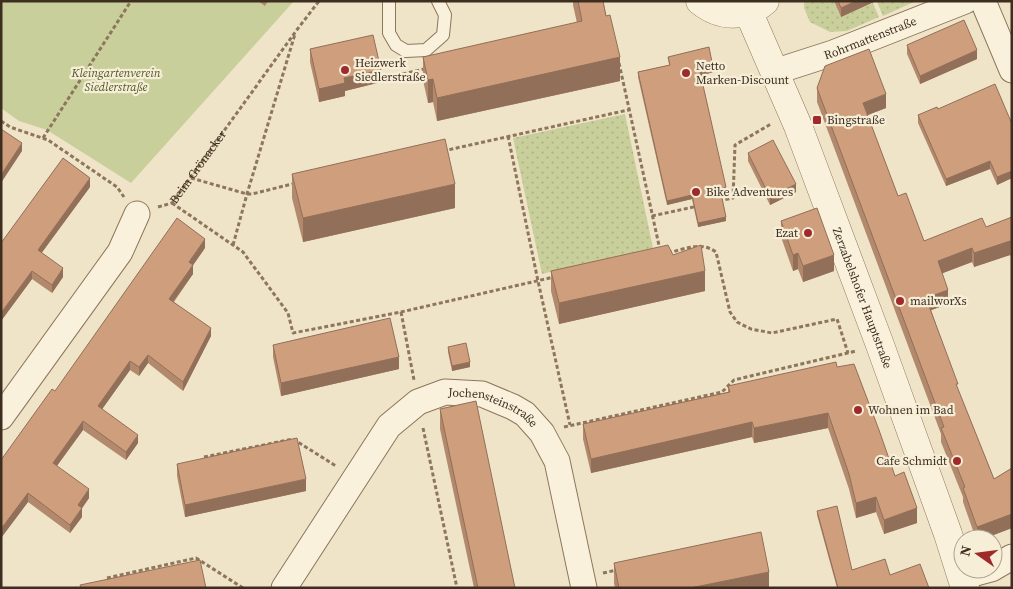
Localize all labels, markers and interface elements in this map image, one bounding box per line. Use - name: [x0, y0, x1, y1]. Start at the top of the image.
- street label: Rohrmattenstraße: [822, 13, 919, 63]
- place label: Heizwerk Siedlerstraße: [355, 55, 426, 85]
- place label: Netto Marken-Discount: [696, 58, 789, 88]
- marker: Heizwerk Siedlerstraße: [339, 64, 351, 76]
- park label: Kleingartenverein Siedlerstraße: [70, 65, 161, 95]
- marker: Netto Marken-Discount: [680, 67, 692, 79]
- place label: Bingstraße: [827, 112, 885, 128]
- marker: Bingstraße: [811, 114, 823, 126]
- street label: Beim Grönacker: [166, 127, 230, 207]
- place label: Bike Adventures: [706, 184, 793, 200]
- marker: Bike Adventures: [690, 186, 702, 198]
- place label: Ezat: [775, 225, 798, 241]
- street label: Zerzabelshofer Hauptstraße: [829, 225, 896, 371]
- marker: Ezat: [802, 227, 814, 239]
- place label: mailworXs: [910, 293, 967, 309]
- marker: mailworXs: [894, 295, 906, 307]
- street label: Jochensteinstraße: [447, 384, 541, 431]
- place label: Wohnen im Bad: [868, 402, 954, 418]
- marker: Wohnen im Bad: [852, 404, 864, 416]
- place label: Cafe Schmidt: [876, 453, 947, 469]
- marker: Cafe Schmidt: [951, 455, 963, 467]
- north arrow: [953, 529, 1003, 579]
- text: N: [954, 543, 976, 558]

